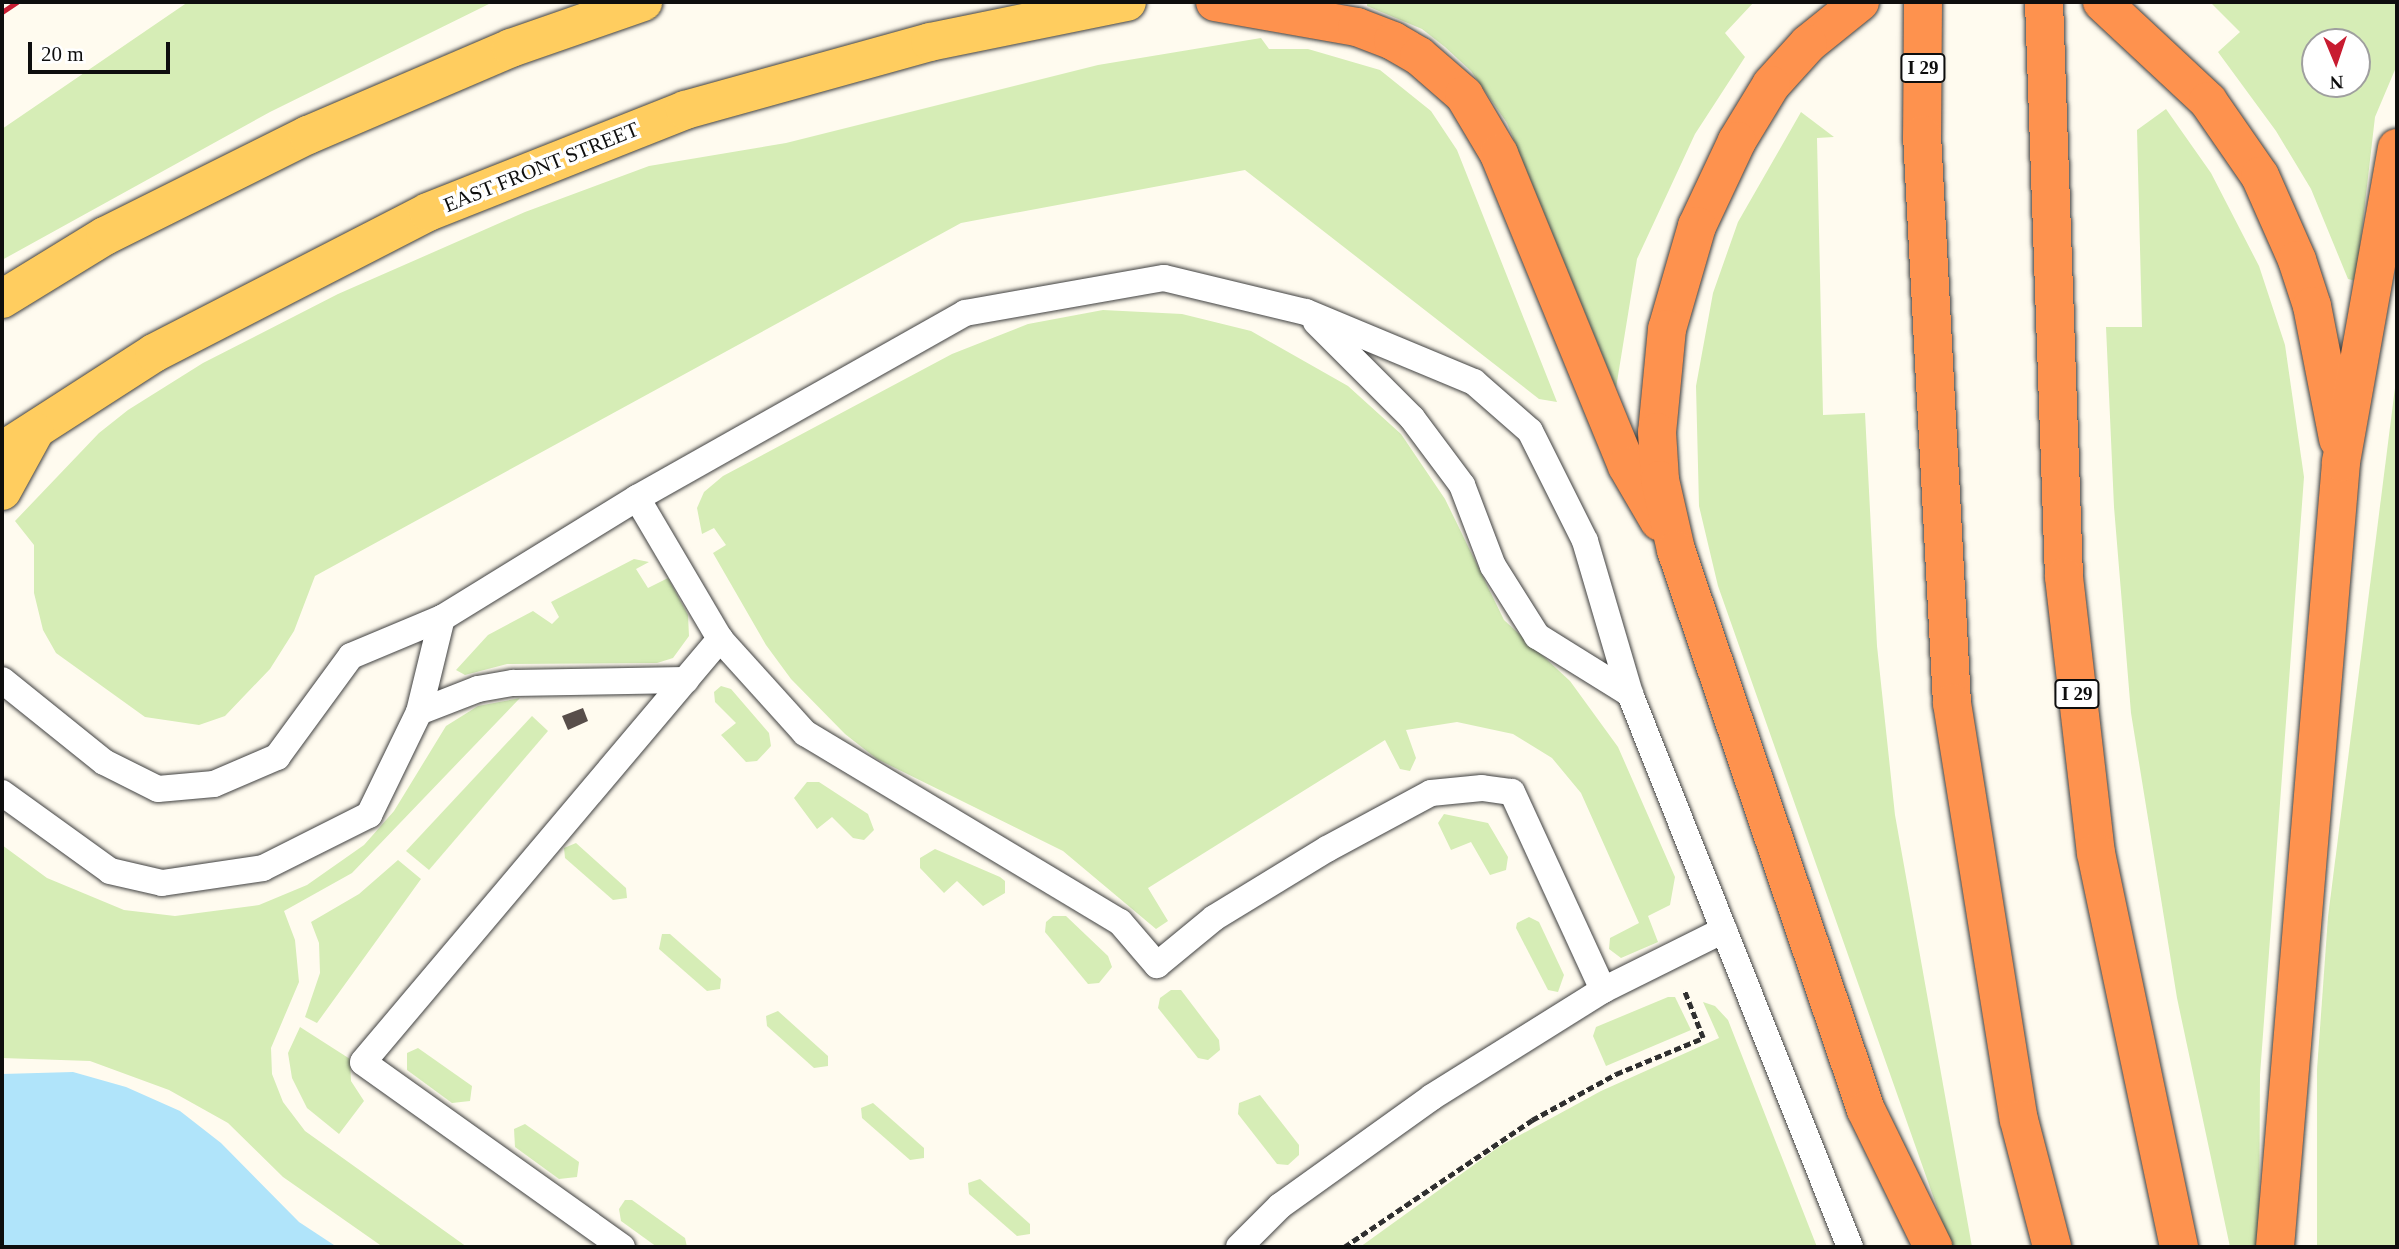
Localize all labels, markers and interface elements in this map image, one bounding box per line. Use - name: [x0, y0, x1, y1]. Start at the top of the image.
- scale bar: [32, 28, 173, 72]
- north arrow: [2301, 28, 2371, 98]
- text: 20 m: [41, 42, 84, 66]
- road number: I 29: [1900, 52, 1946, 83]
- text: N: [2329, 72, 2344, 93]
- street label: EAST FRONT STREET: [439, 116, 643, 218]
- road number: I 29: [2054, 678, 2100, 709]

